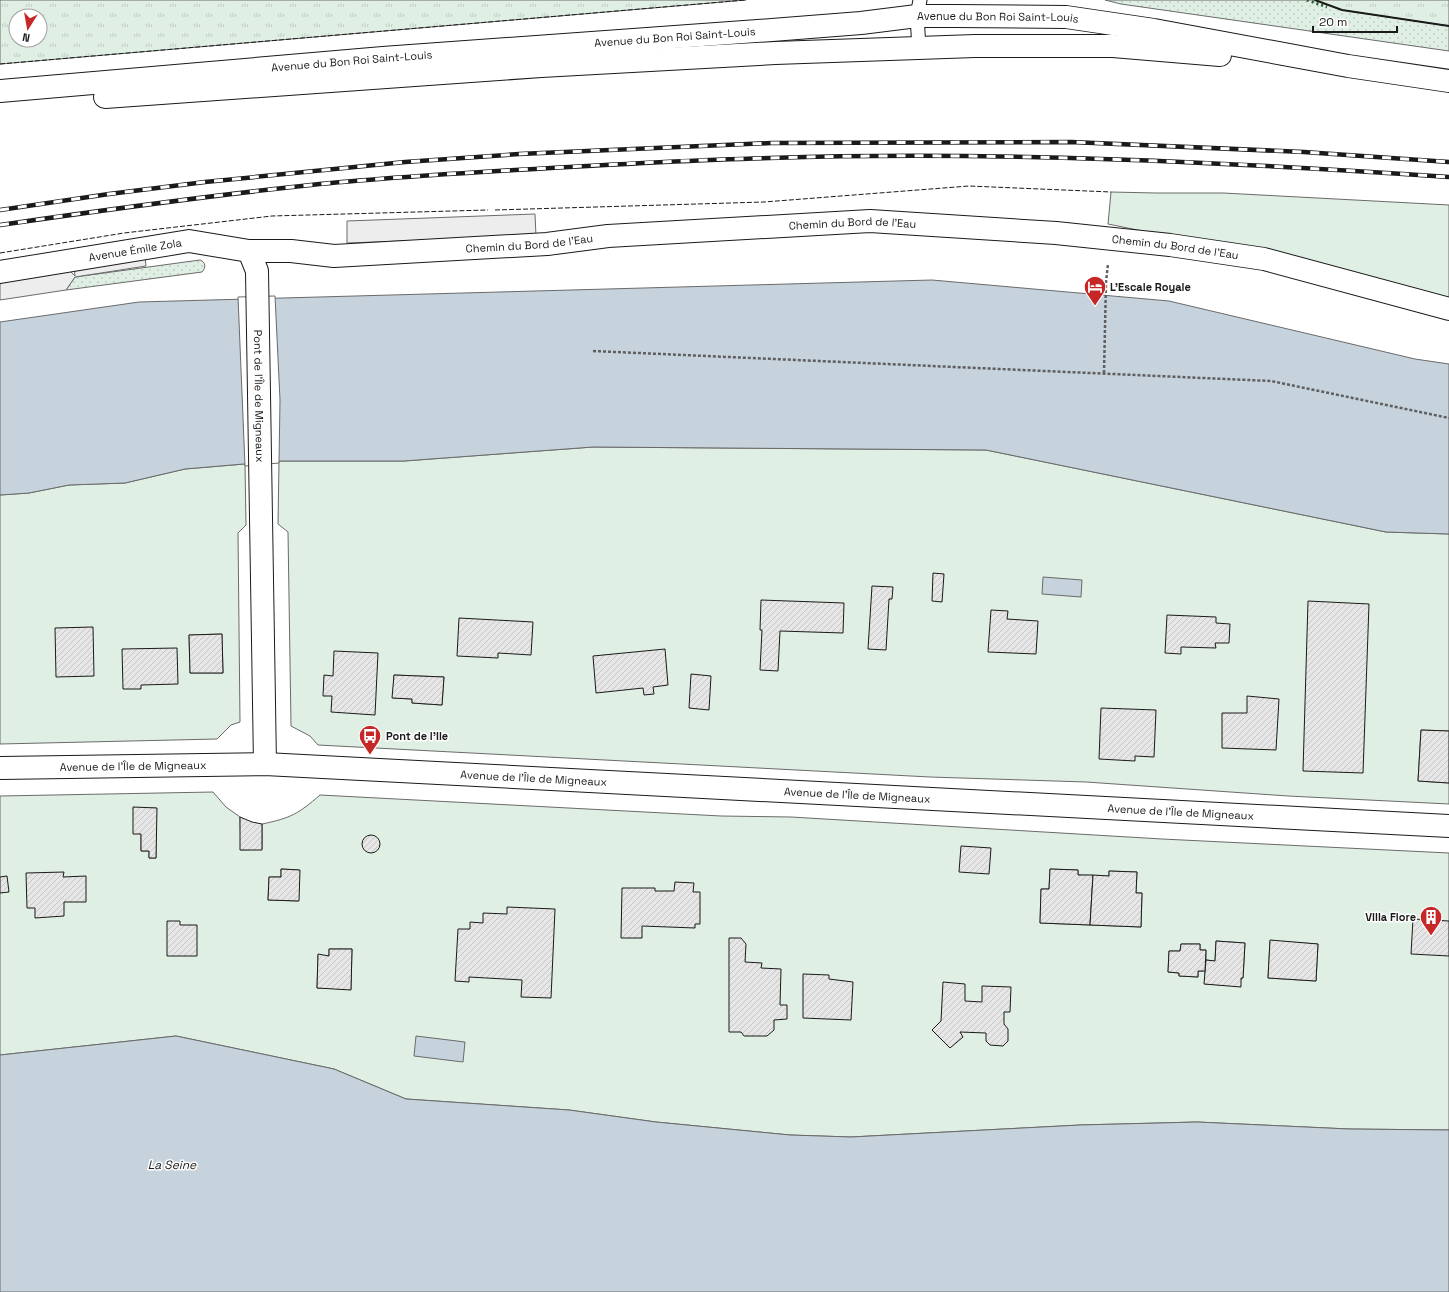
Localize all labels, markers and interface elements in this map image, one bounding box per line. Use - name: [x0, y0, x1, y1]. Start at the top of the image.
- north arrow: [8, 8, 48, 48]
- scale bar: [1313, 8, 1397, 34]
- street label: Avenue du Bon Roi Saint-Louis: [917, 9, 1080, 26]
- text: 20 m: [1319, 14, 1347, 30]
- street label: Avenue du Bon Roi Saint-Louis: [594, 24, 756, 50]
- text: N: [21, 30, 31, 45]
- street label: Avenue du Bon Roi Saint-Louis: [271, 47, 433, 75]
- street label: Chemin du Bord de l'Eau: [788, 214, 917, 233]
- street label: Chemin du Bord de l'Eau: [465, 231, 594, 256]
- street label: Chemin du Bord de l'Eau: [1111, 232, 1240, 262]
- street label: Avenue Émile Zola: [88, 235, 183, 264]
- hotel icon: L'Escale Royale: [1082, 274, 1108, 307]
- place label: L'Escale Royale: [1110, 280, 1191, 294]
- street label: Pont de l'Île de Migneaux: [251, 330, 267, 463]
- bus stop icon: Pont de l'Ile: [357, 723, 383, 756]
- place label: Pont de l'Ile: [386, 729, 448, 743]
- street label: Avenue de l'Île de Migneaux: [59, 758, 207, 774]
- street label: Avenue de l'Île de Migneaux: [460, 767, 608, 789]
- street label: Avenue de l'Île de Migneaux: [784, 784, 931, 806]
- street label: Avenue de l'Île de Migneaux: [1107, 801, 1255, 823]
- building icon: Villa Flore: [1418, 904, 1444, 937]
- place label: Villa Flore: [1365, 910, 1416, 924]
- water label: La Seine: [148, 1157, 197, 1173]

